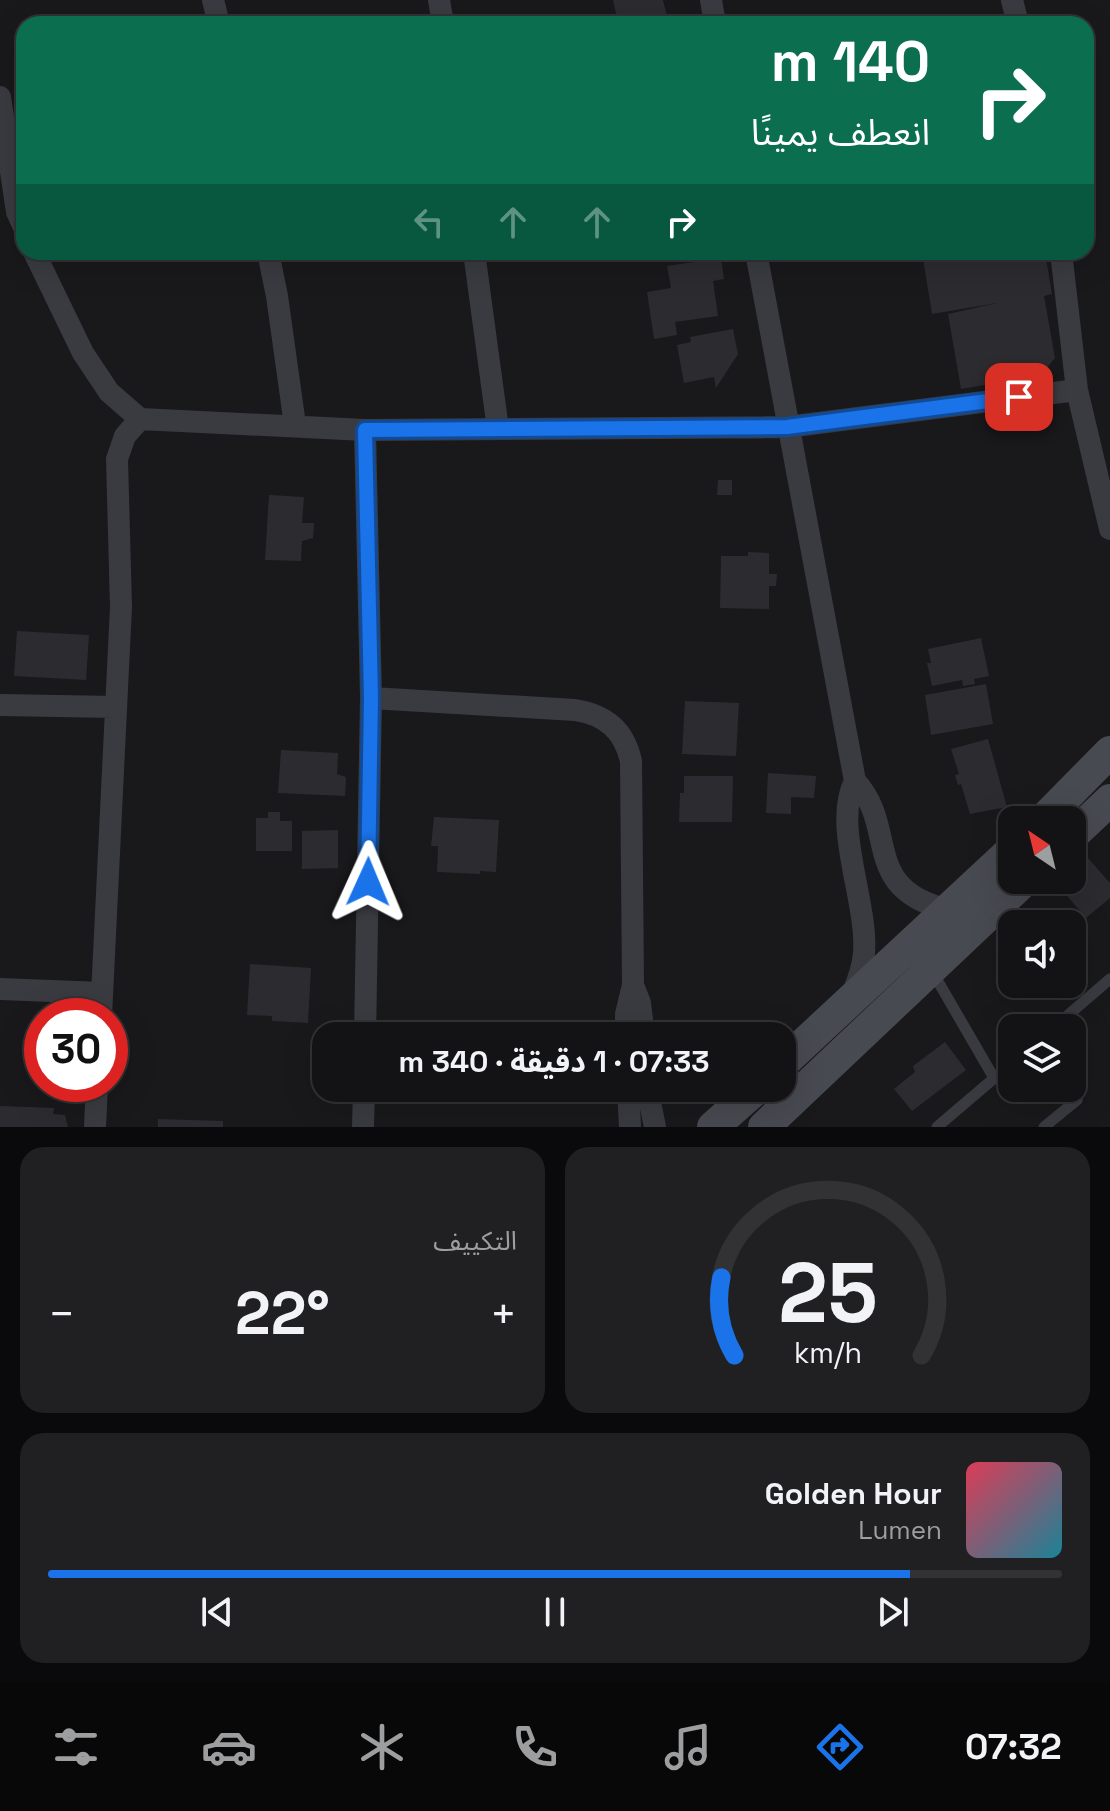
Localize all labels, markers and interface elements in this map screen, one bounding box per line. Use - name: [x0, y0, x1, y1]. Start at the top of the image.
- text: 140 m: [771, 26, 930, 97]
- icon: right: [958, 48, 1062, 152]
- text: انعطف يمينًا: [751, 110, 930, 156]
- icon: left: [407, 200, 451, 244]
- icon: ahead: [491, 200, 535, 244]
- icon: ahead: [575, 200, 619, 244]
- icon: right: [659, 200, 703, 244]
- pin: [985, 363, 1053, 431]
- icon: arrive: [997, 375, 1041, 419]
- north arrow: [998, 806, 1086, 894]
- map controls: [998, 806, 1086, 1102]
- position arrow: [326, 840, 410, 924]
- button: sound: [998, 910, 1086, 998]
- speed limit sign: 30: [24, 998, 128, 1102]
- button: layers: [998, 1014, 1086, 1102]
- text: 07:33 · 1 دقيقة · 340 m: [398, 1042, 710, 1081]
- text: التكييف: [433, 1224, 517, 1258]
- text: 25: [778, 1240, 877, 1346]
- text: 22°: [235, 1275, 330, 1352]
- text: −: [48, 1286, 75, 1342]
- text: +: [490, 1286, 517, 1342]
- text: km/h: [793, 1335, 862, 1371]
- text: Golden Hour: [765, 1474, 942, 1513]
- text: Lumen: [858, 1513, 942, 1547]
- icon: previous: [195, 1590, 239, 1634]
- icon: pause: [533, 1590, 577, 1634]
- icon: next: [871, 1590, 915, 1634]
- icon: filters: [48, 1719, 104, 1775]
- icon: car: [201, 1719, 257, 1775]
- icon: climate: [354, 1719, 410, 1775]
- icon: phone: [507, 1719, 563, 1775]
- icon: music: [660, 1719, 716, 1775]
- icon: directions: [812, 1719, 868, 1775]
- text: 07:32: [965, 1724, 1062, 1770]

